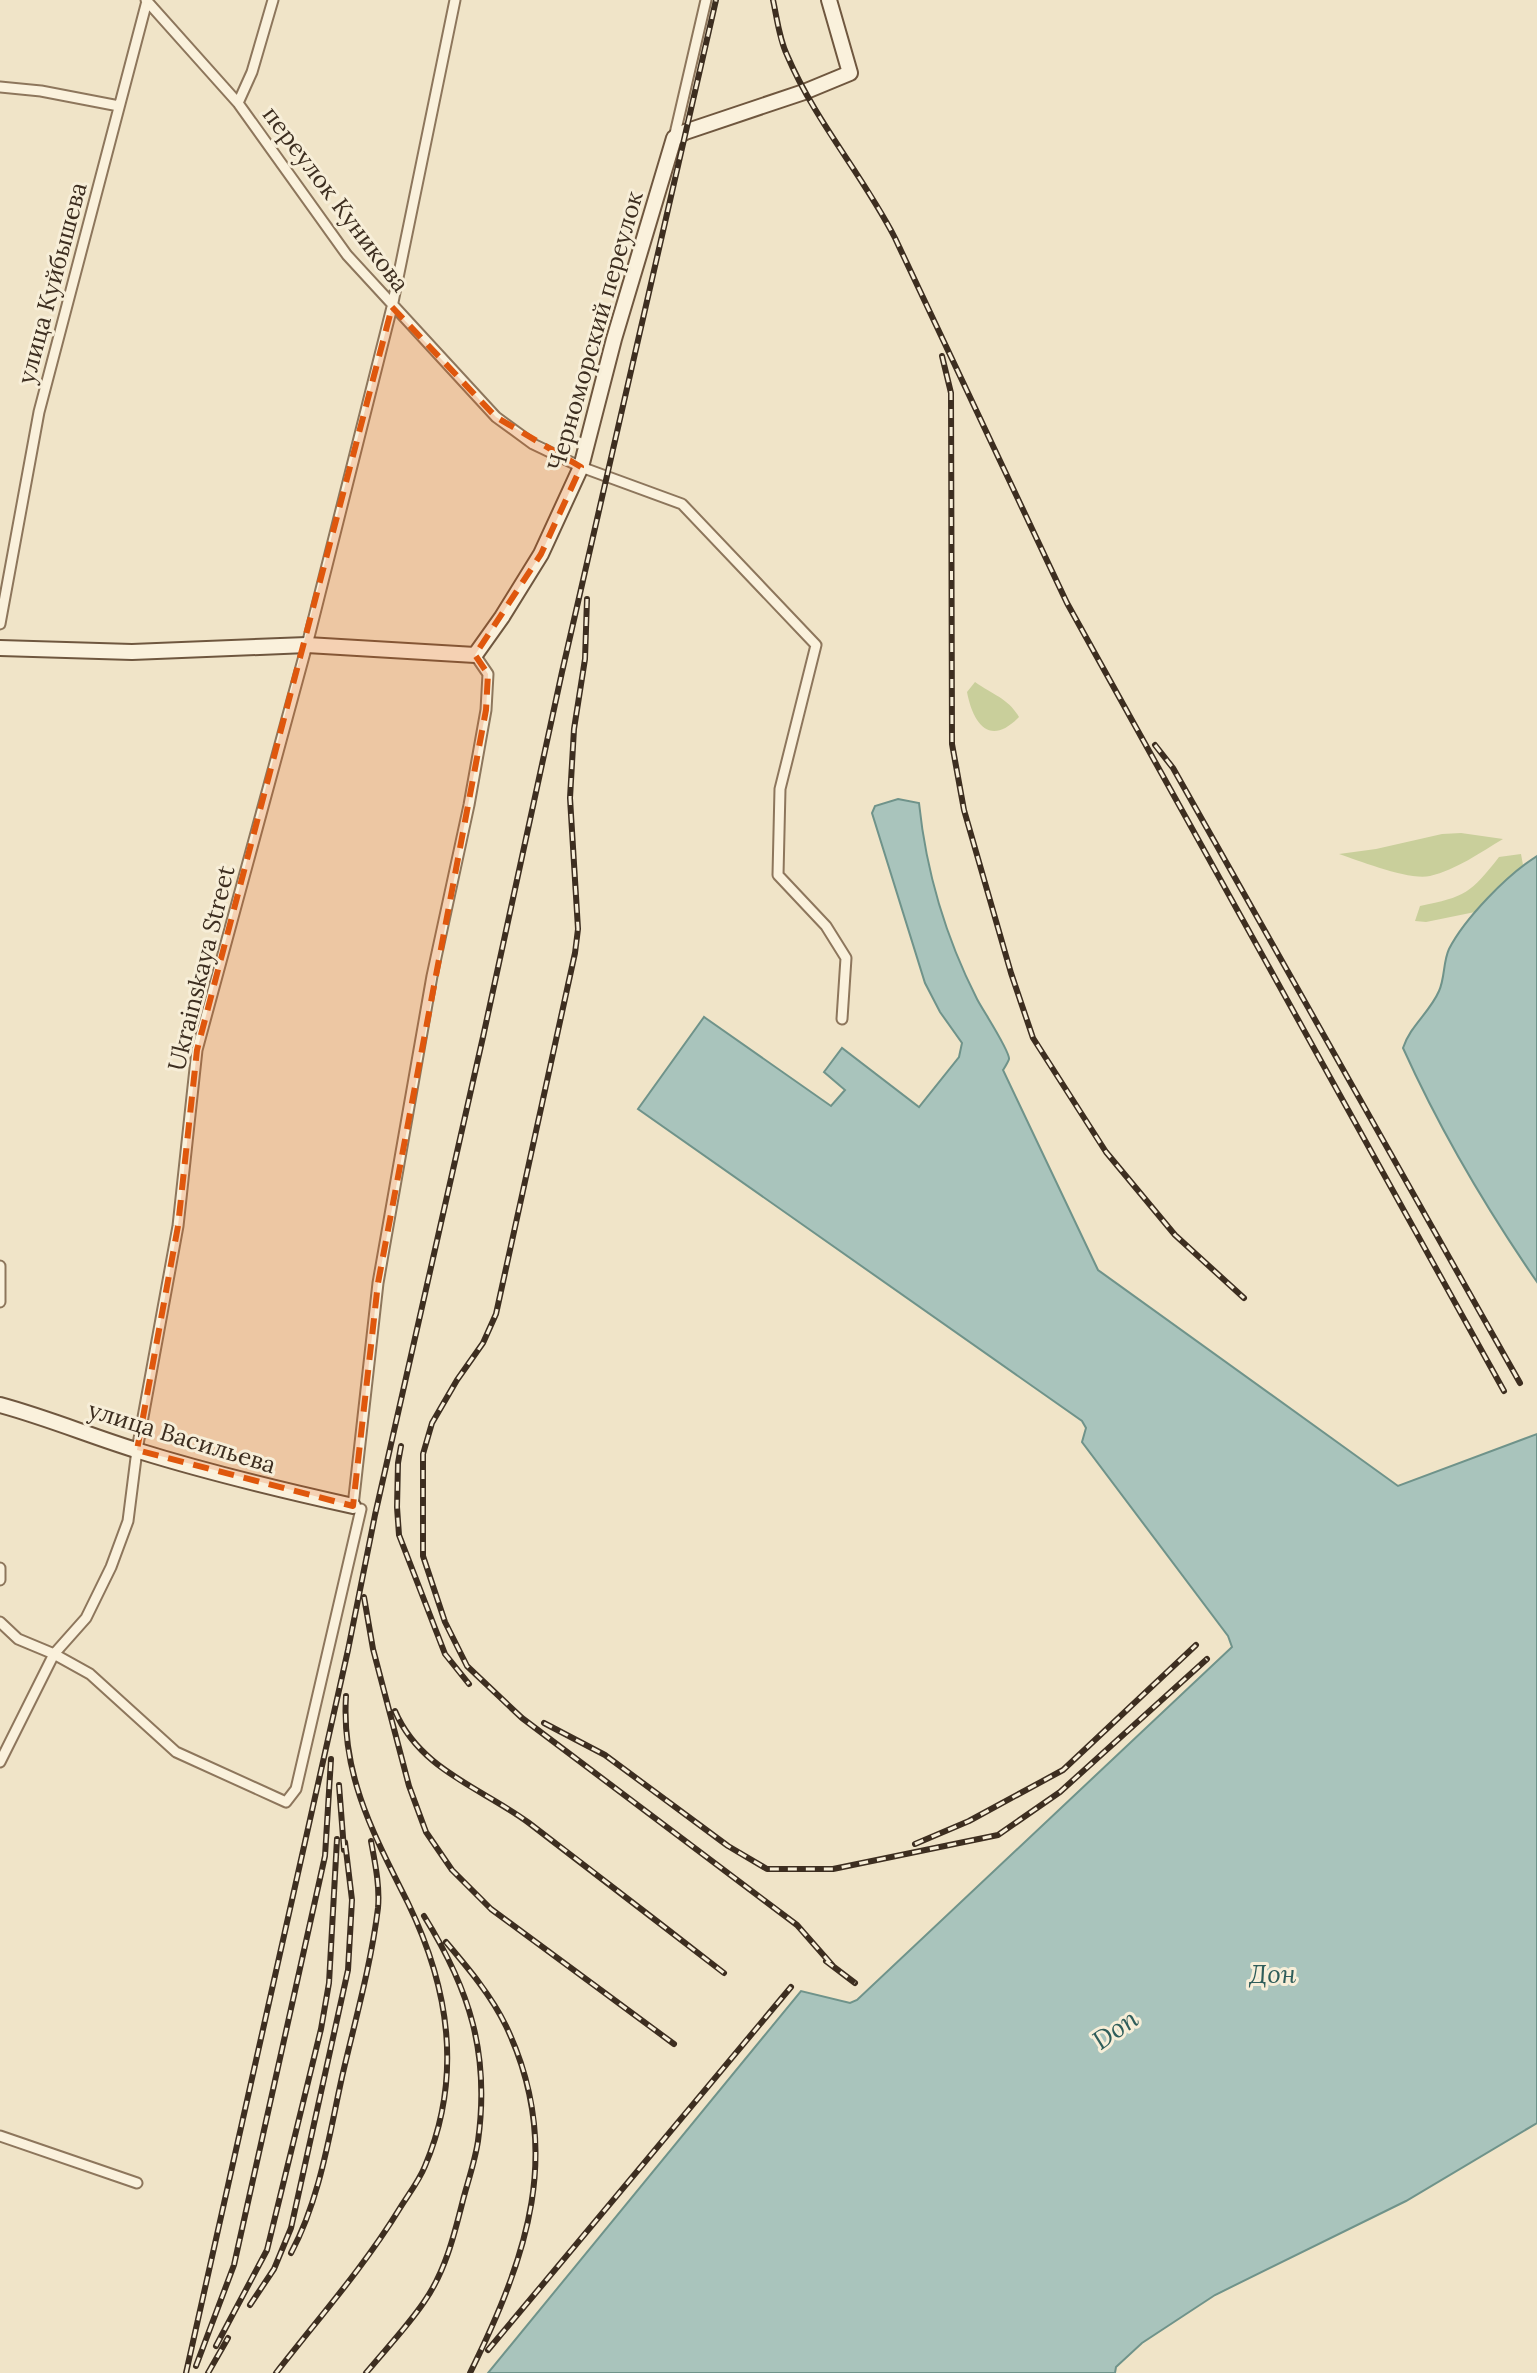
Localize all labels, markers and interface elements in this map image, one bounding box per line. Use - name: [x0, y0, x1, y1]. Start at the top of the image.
- street label: переулок Куникова: [256, 100, 416, 298]
- street label: улица Куйбышева: [10, 179, 94, 387]
- street label: Черноморский переулок: [540, 187, 650, 474]
- street label: Ukrainskaya Street: [161, 861, 242, 1074]
- street label: улица Васильева: [84, 1394, 280, 1480]
- water label: Дон: [1249, 1957, 1297, 1990]
- water label: Don: [1086, 2002, 1144, 2056]

